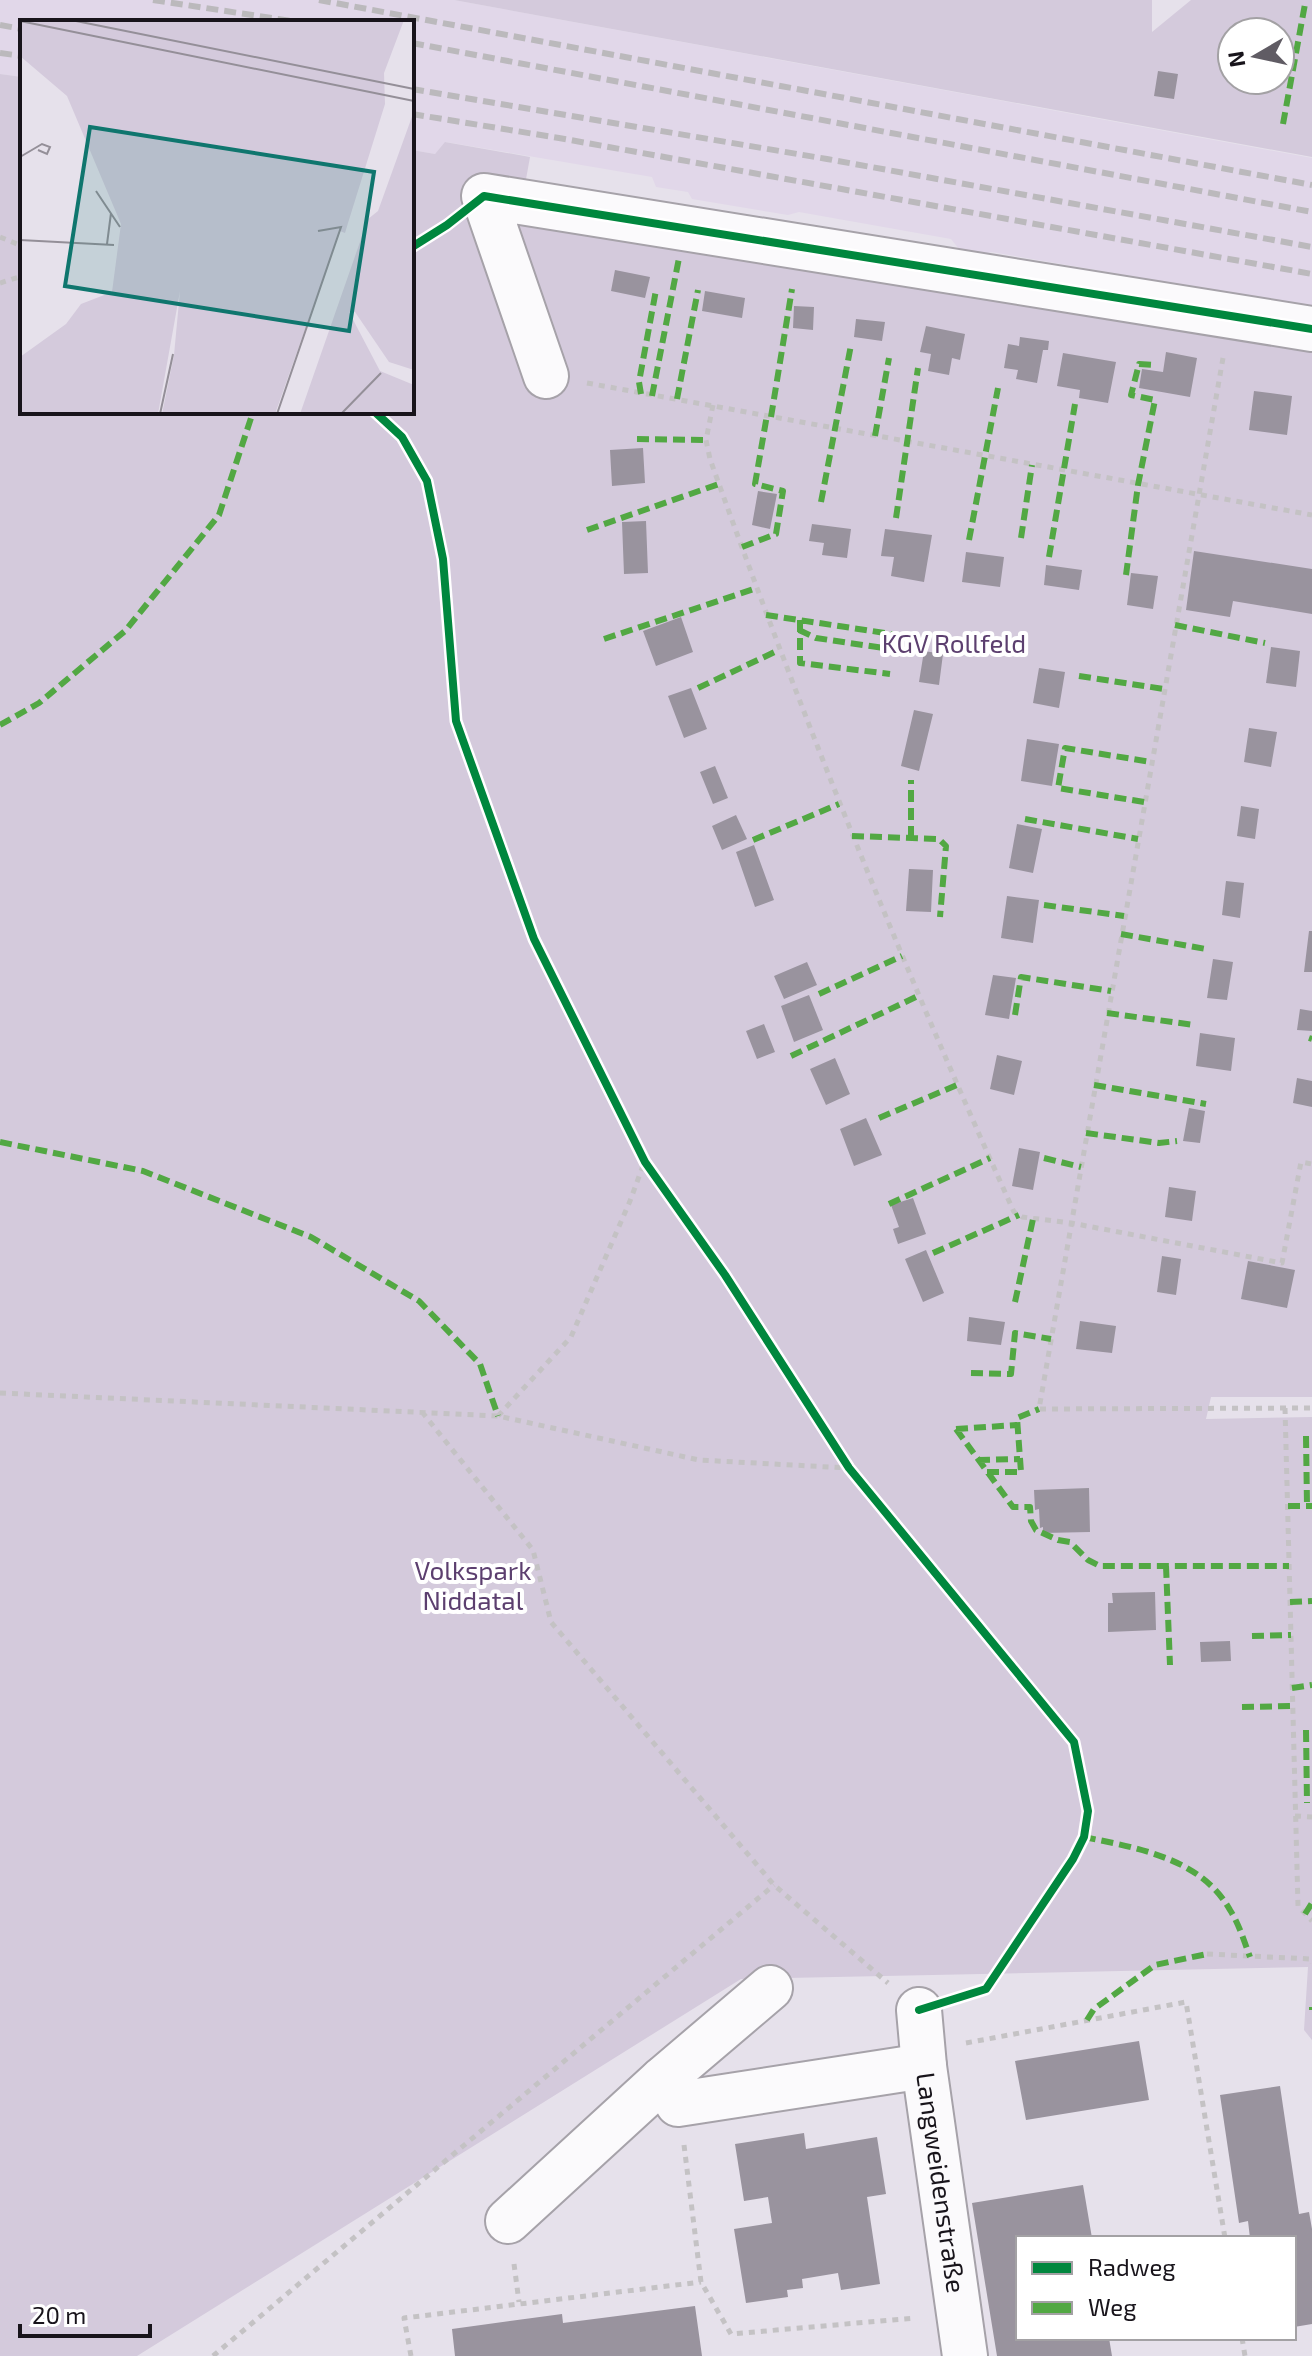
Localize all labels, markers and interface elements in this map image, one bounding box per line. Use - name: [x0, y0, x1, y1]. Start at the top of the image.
- north arrow: [1216, 16, 1296, 96]
- inset map: [20, 20, 414, 414]
- text: N: [1221, 49, 1249, 69]
- park label: KGV Rollfeld: [882, 627, 1026, 658]
- park label: Volkspark Niddatal: [415, 1554, 531, 1615]
- street label: Langweidenstraße: [911, 2070, 973, 2295]
- legend: [1016, 2236, 1296, 2340]
- text: Radweg: [1088, 2252, 1176, 2281]
- scale bar: [20, 2288, 150, 2338]
- text: Weg: [1088, 2292, 1137, 2321]
- text: 20 m: [32, 2300, 86, 2329]

